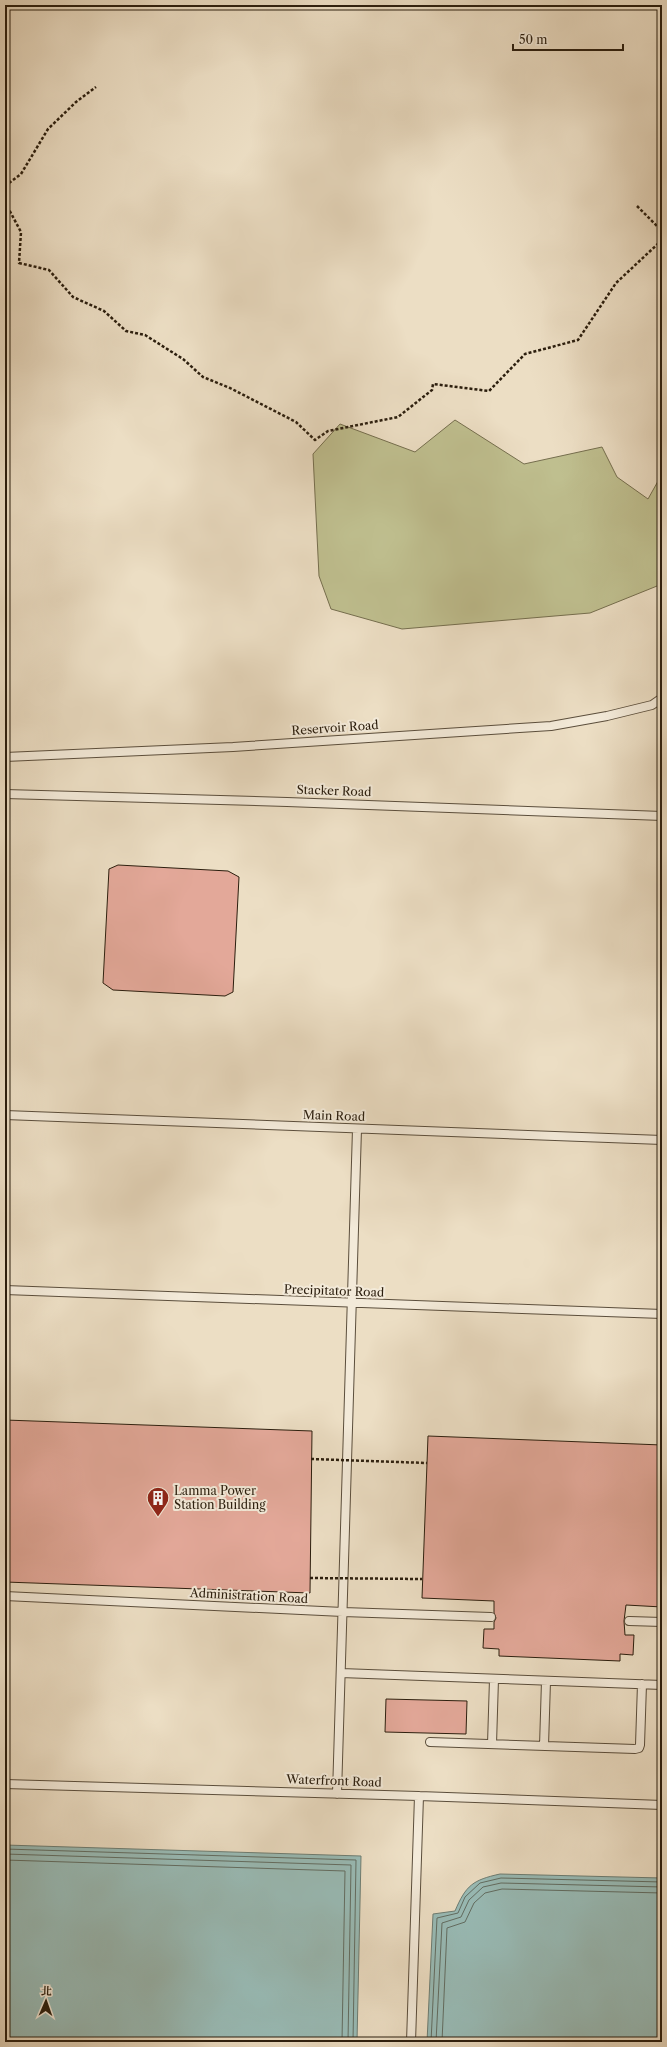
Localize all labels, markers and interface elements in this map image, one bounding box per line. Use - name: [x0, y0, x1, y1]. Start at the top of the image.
- scale bar: [513, 26, 623, 52]
- text: 50 m: [519, 32, 548, 47]
- street label: Reservoir Road: [291, 717, 380, 738]
- street label: Stacker Road: [296, 782, 372, 799]
- street label: Main Road: [303, 1107, 366, 1124]
- street label: Precipitator Road: [284, 1281, 385, 1300]
- place label: Lamma Power Station Building: [174, 1483, 266, 1512]
- building icon: Lamma Power Station Building: [145, 1485, 171, 1518]
- street label: Administration Road: [189, 1585, 309, 1606]
- street label: Waterfront Road: [285, 1771, 383, 1790]
- north arrow: [26, 1981, 66, 2021]
- text: 北: [41, 1984, 52, 1998]

